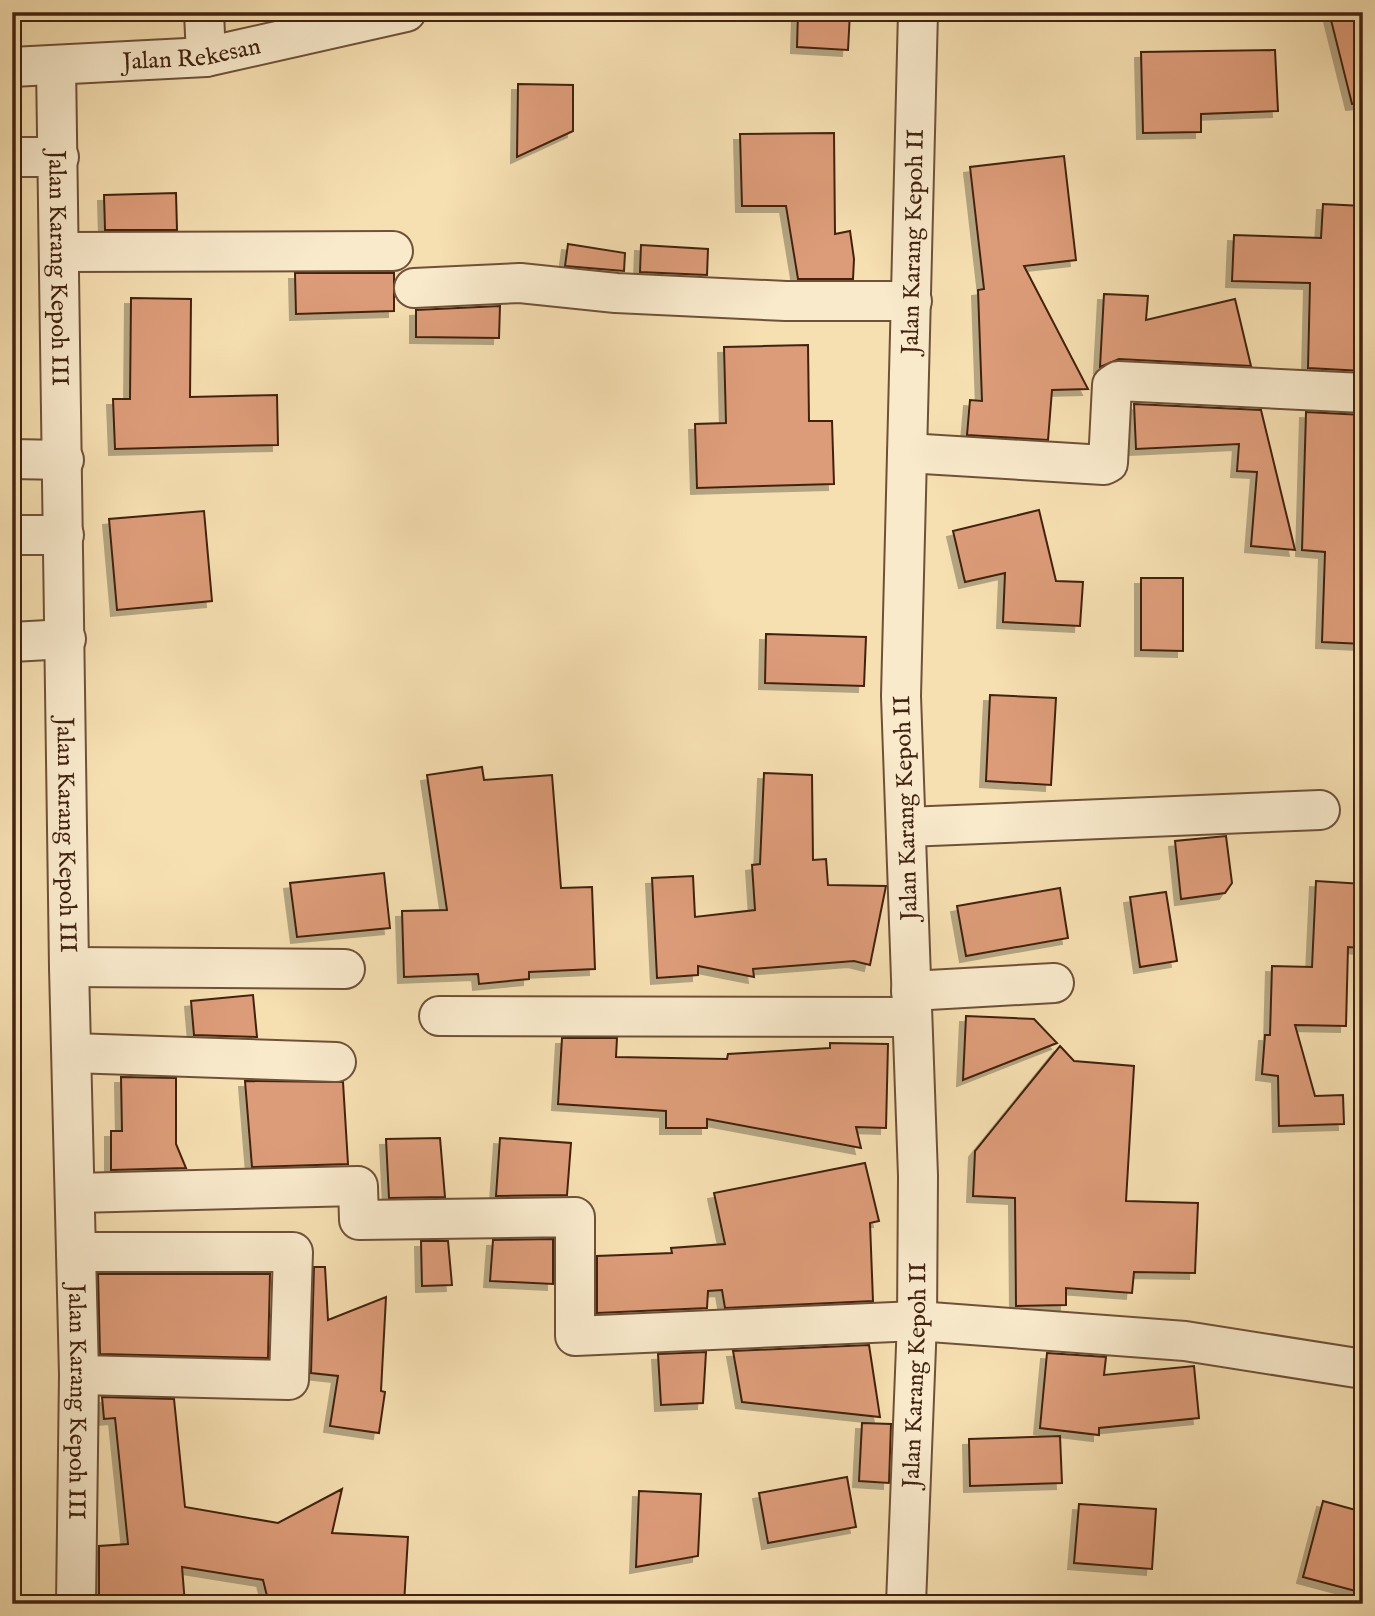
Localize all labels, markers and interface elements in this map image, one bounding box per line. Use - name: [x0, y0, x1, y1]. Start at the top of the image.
- street label: Jalan Rekesan: [119, 31, 264, 78]
- street label: Jalan Karang Kepoh II: [895, 129, 932, 358]
- street label: Jalan Karang Kepoh III: [40, 147, 75, 386]
- street label: Jalan Karang Kepoh II: [887, 695, 926, 924]
- street label: Jalan Karang Kepoh III: [48, 714, 83, 953]
- street label: Jalan Karang Kepoh II: [896, 1262, 934, 1491]
- street label: Jalan Karang Kepoh III: [60, 1281, 93, 1520]

